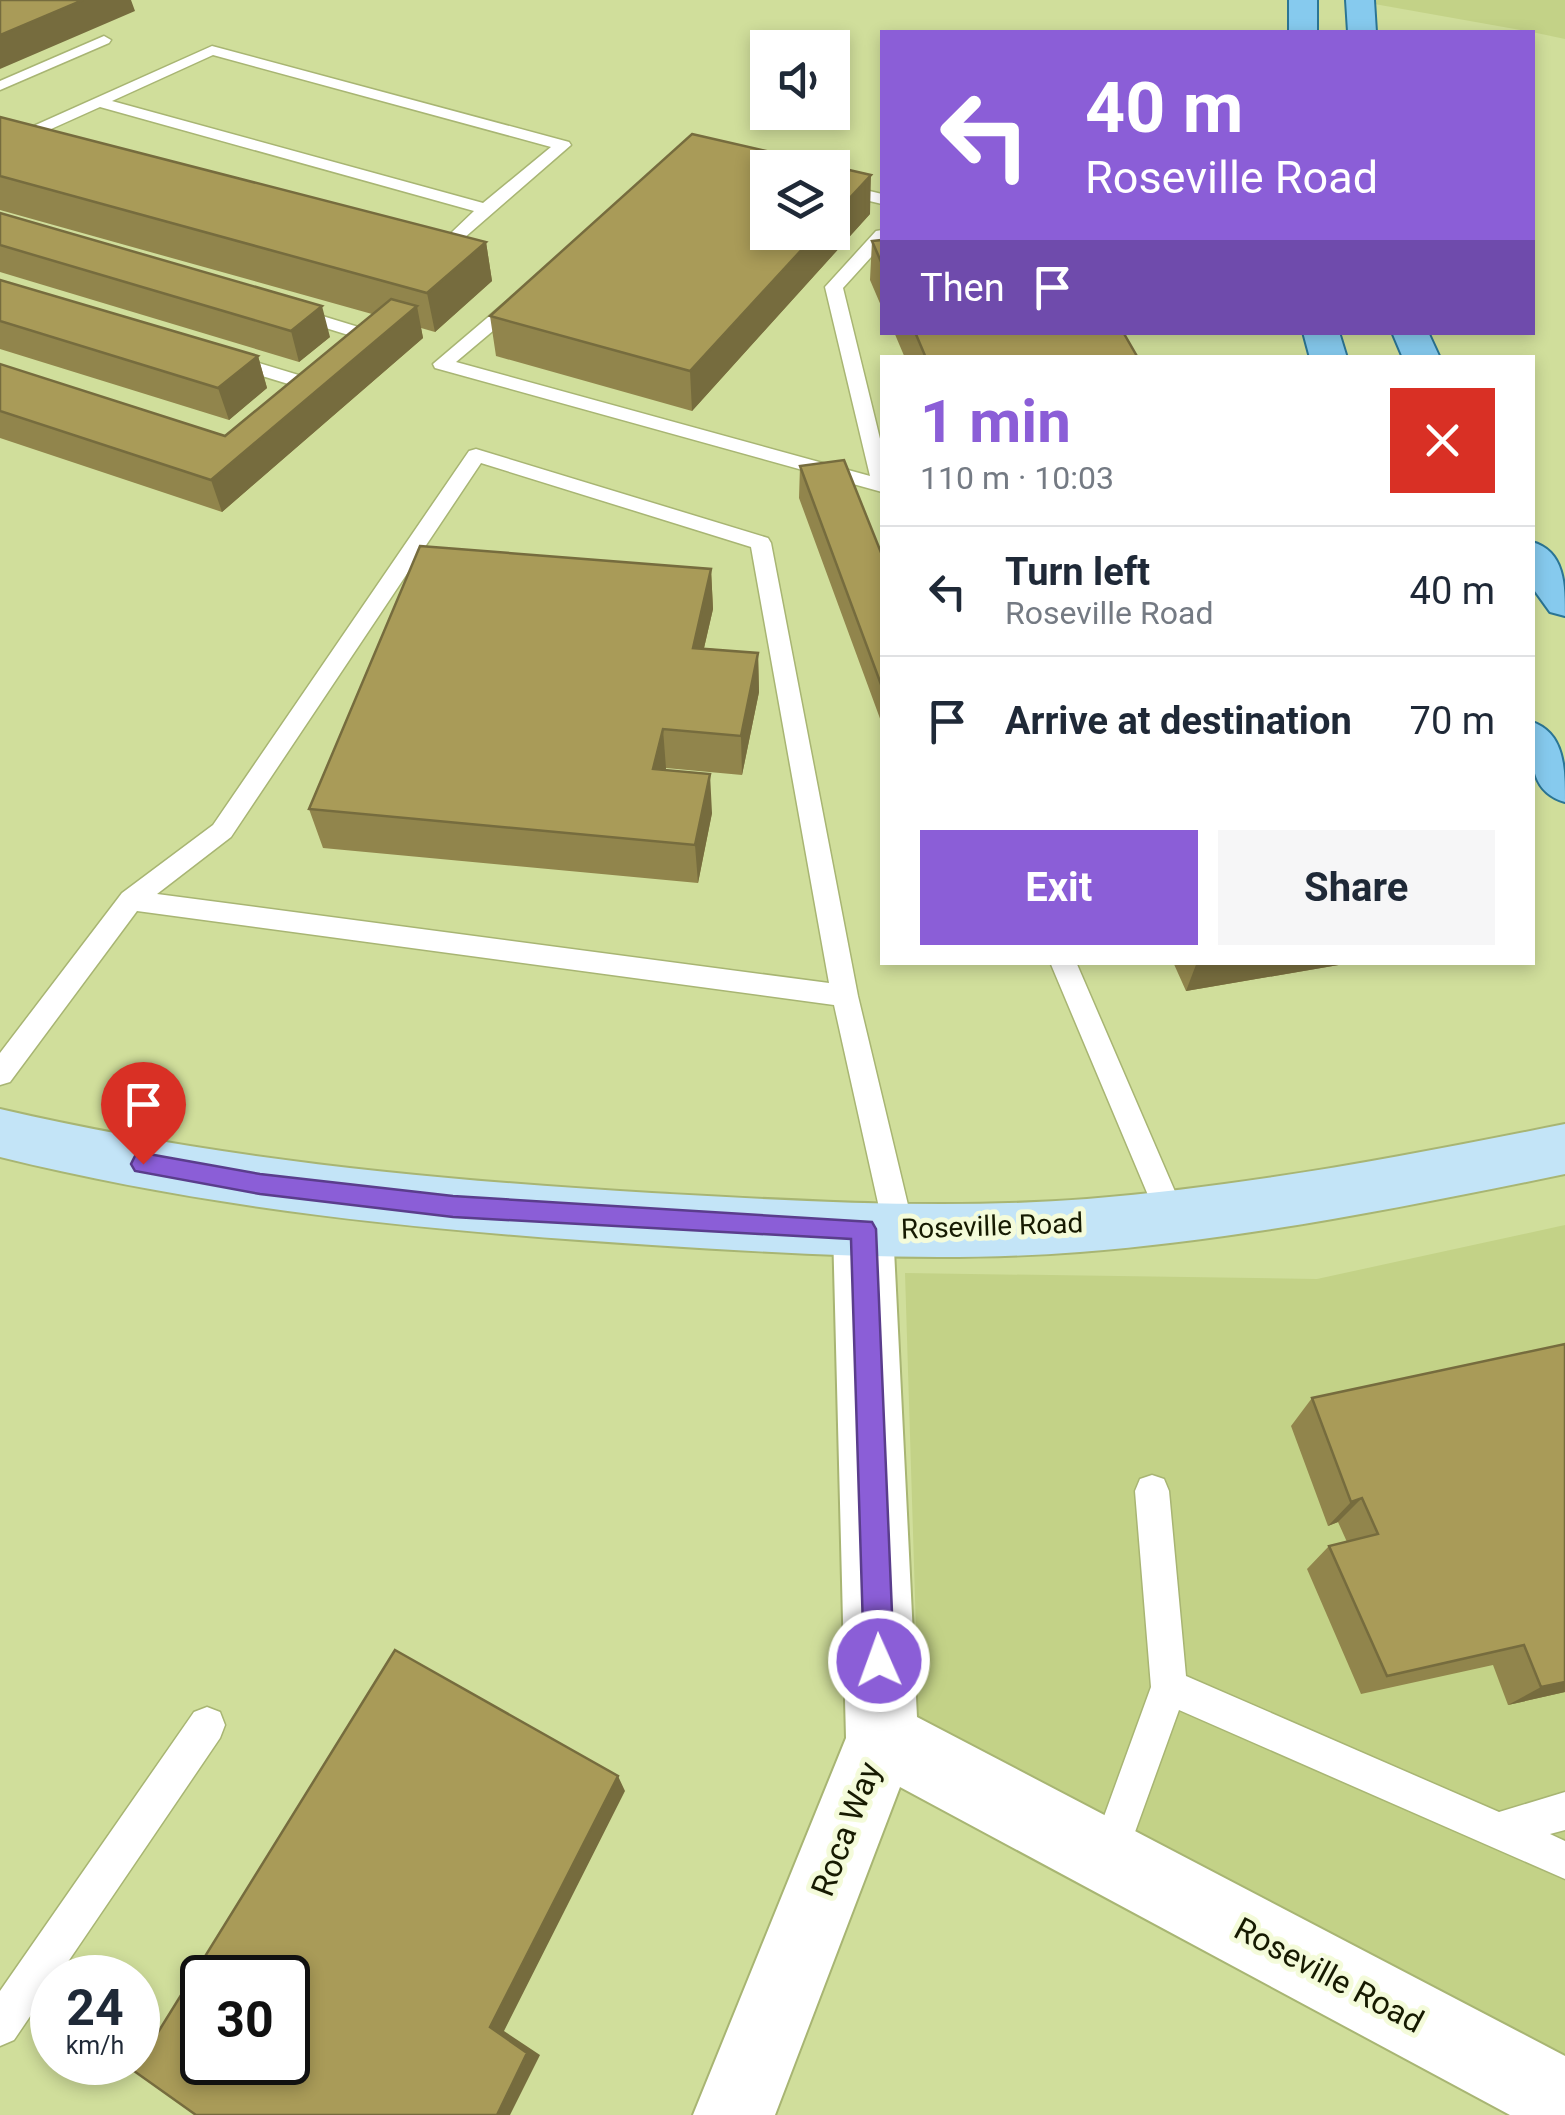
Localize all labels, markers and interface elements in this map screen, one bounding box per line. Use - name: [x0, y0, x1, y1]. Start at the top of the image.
- map controls: [750, 30, 850, 250]
- button: sound: [750, 30, 850, 130]
- text: 40 m: [1085, 67, 1243, 149]
- icon: left: [920, 70, 1050, 200]
- button: layers: [750, 150, 850, 250]
- text: Roseville Road: [1085, 151, 1378, 204]
- icon: arrive: [1025, 260, 1080, 315]
- text: Then: [920, 266, 1005, 310]
- text: 1 min: [920, 386, 1071, 457]
- button: close: [1390, 388, 1495, 493]
- text: 110 m · 10:03: [920, 459, 1114, 497]
- text: Turn left: [1005, 550, 1150, 594]
- icon: left: [920, 564, 975, 619]
- text: 40 m: [1410, 569, 1495, 613]
- text: Roseville Road: [1005, 594, 1213, 632]
- icon: arrive: [920, 694, 975, 749]
- text: Arrive at destination: [1005, 699, 1352, 743]
- text: 70 m: [1410, 699, 1495, 743]
- button: Exit: [920, 830, 1198, 945]
- button: Share: [1218, 830, 1495, 945]
- pin: [101, 1062, 186, 1165]
- icon: arrive: [116, 1077, 171, 1132]
- street label: Roseville Road: [900, 1206, 1084, 1246]
- position arrow: [827, 1609, 931, 1713]
- street label: Roca Way: [803, 1757, 889, 1901]
- street label: Roseville Road: [1228, 1909, 1430, 2041]
- speed limit sign: 30: [180, 1955, 310, 2085]
- text: 24: [66, 1979, 124, 2037]
- text: km/h: [66, 2031, 124, 2060]

